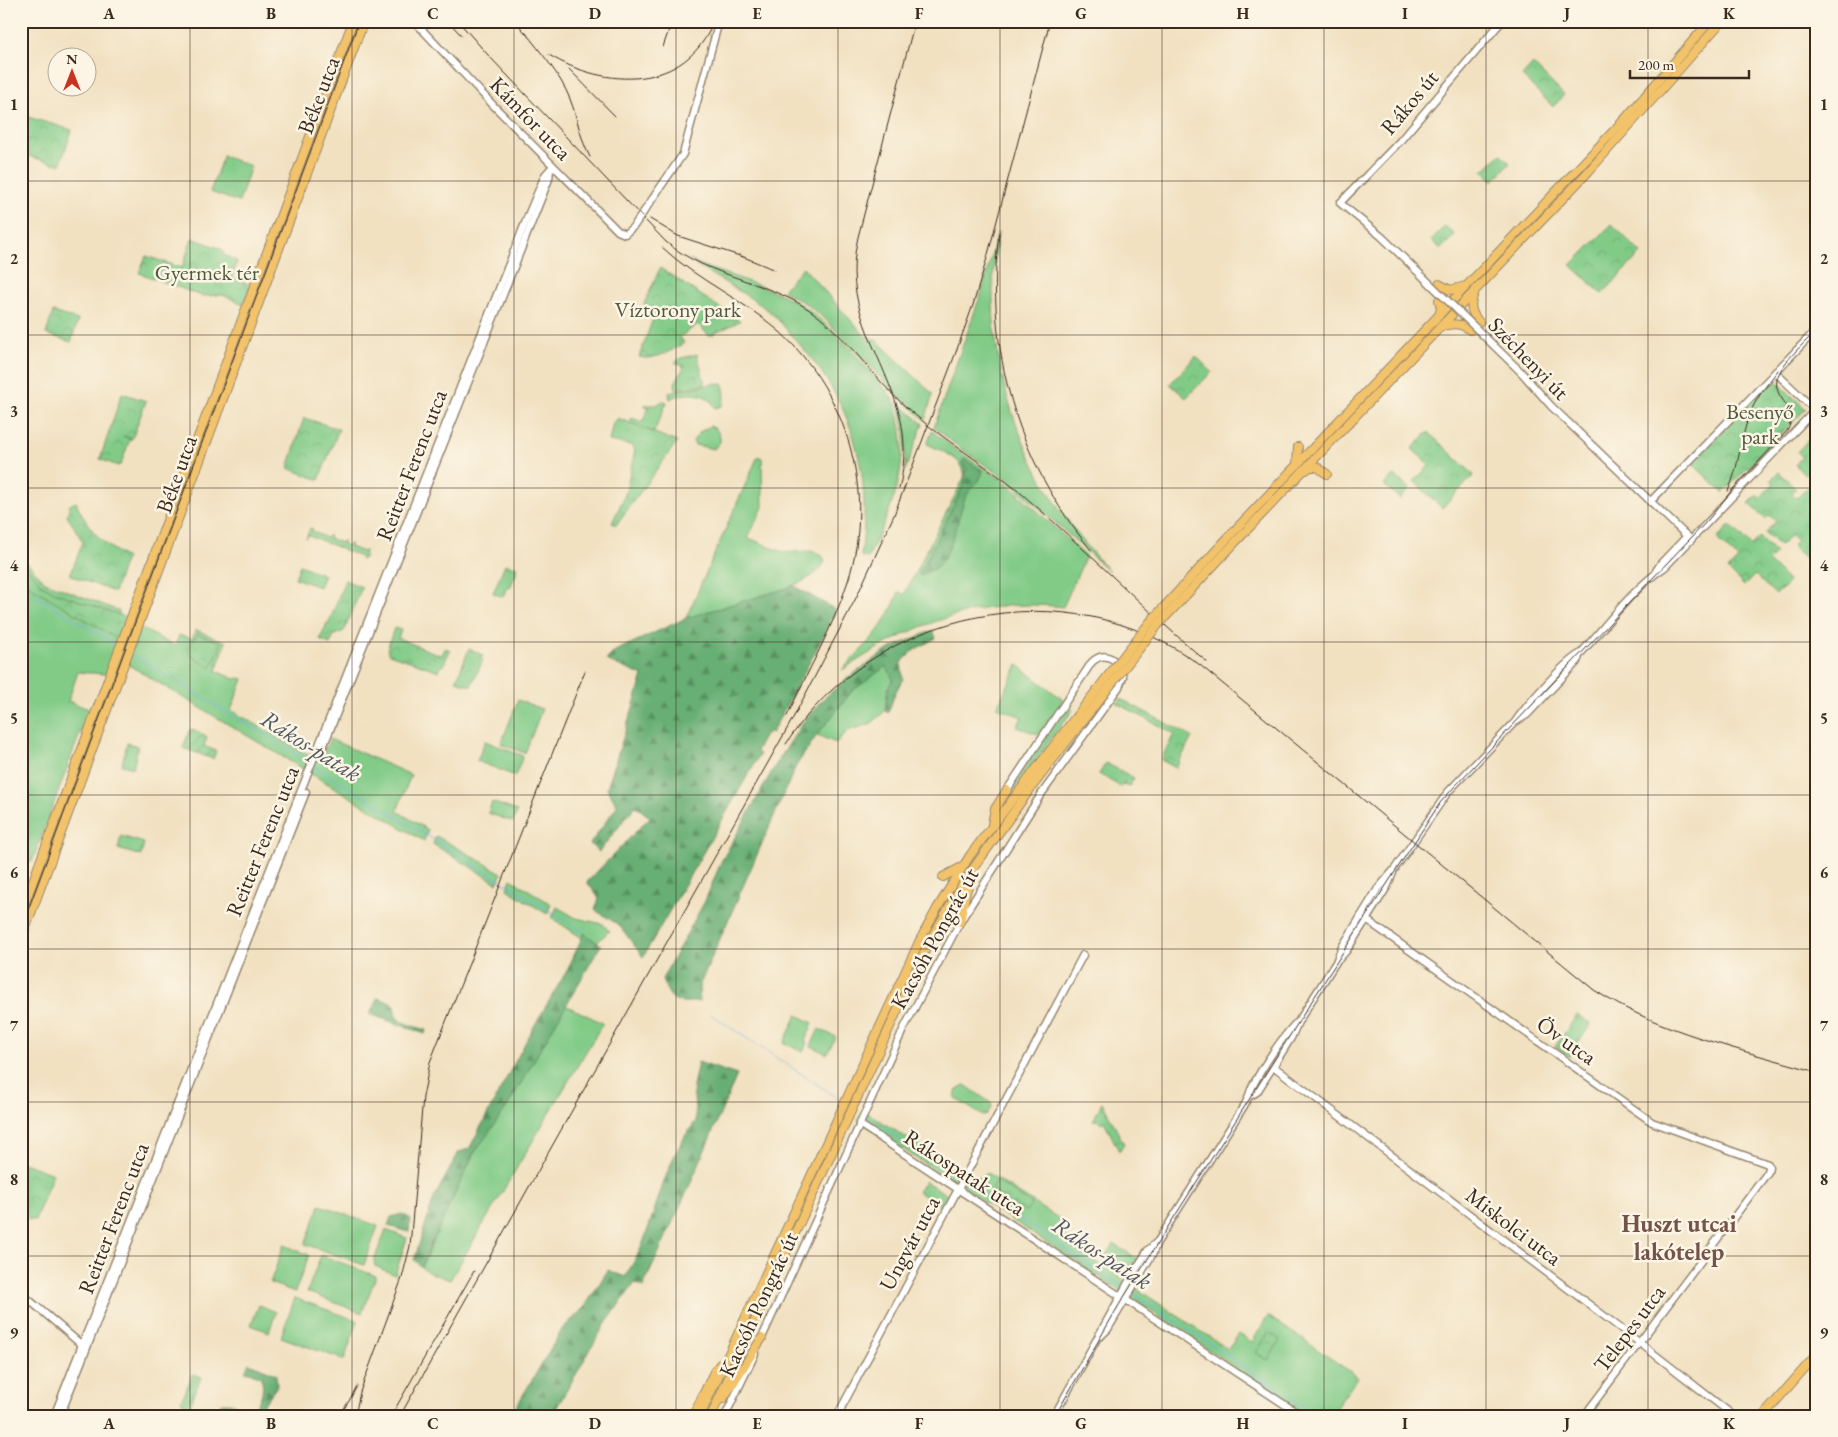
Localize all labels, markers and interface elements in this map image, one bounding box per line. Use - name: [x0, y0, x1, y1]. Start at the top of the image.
- text: A: [102, 3, 115, 24]
- text: B: [266, 3, 276, 24]
- text: C: [427, 3, 439, 24]
- text: D: [589, 3, 601, 24]
- text: E: [752, 3, 762, 24]
- text: F: [915, 3, 924, 24]
- text: G: [1075, 3, 1087, 24]
- text: H: [1237, 3, 1250, 24]
- text: I: [1402, 3, 1408, 24]
- text: J: [1562, 3, 1570, 24]
- text: K: [1723, 3, 1736, 24]
- north arrow: [48, 48, 98, 98]
- scale bar: [1630, 48, 1749, 80]
- text: N: [66, 50, 78, 68]
- street label: Béke utca: [290, 52, 347, 138]
- text: 200 m: [1638, 55, 1675, 74]
- street label: Rákos út: [1374, 64, 1445, 141]
- street label: Kámfor utca: [483, 70, 578, 167]
- text: 1: [10, 94, 18, 115]
- text: 1: [1820, 94, 1828, 115]
- text: 2: [10, 248, 19, 269]
- text: 2: [1820, 248, 1829, 269]
- park label: Gyermek tér: [155, 258, 260, 287]
- park label: Víztorony park: [615, 295, 742, 324]
- street label: Széchenyi út: [1482, 311, 1575, 406]
- street label: Reitter Ferenc utca: [369, 385, 454, 545]
- park label: Besenyő park: [1726, 397, 1794, 451]
- text: 3: [10, 401, 18, 422]
- text: 3: [1820, 401, 1828, 422]
- street label: Béke utca: [149, 431, 204, 517]
- text: 4: [10, 555, 19, 576]
- text: 4: [1820, 555, 1829, 576]
- water label: Rákos-patak: [255, 703, 367, 789]
- text: 5: [10, 708, 18, 729]
- text: 5: [1820, 708, 1828, 729]
- street label: Reitter Ferenc utca: [219, 761, 306, 921]
- text: 6: [10, 862, 19, 883]
- street label: Kacsóh Pongrác út: [884, 862, 985, 1014]
- text: 6: [1820, 862, 1829, 883]
- street label: Öv utca: [1531, 1009, 1603, 1072]
- text: 7: [10, 1015, 19, 1036]
- text: 7: [1820, 1015, 1829, 1036]
- street label: Rákospatak utca: [899, 1122, 1031, 1223]
- street label: Reitter Ferenc utca: [71, 1138, 156, 1298]
- text: 8: [10, 1169, 18, 1190]
- text: 8: [1820, 1169, 1828, 1190]
- street label: Miskolci utca: [1460, 1181, 1568, 1272]
- street label: Ungvár utca: [872, 1191, 947, 1296]
- district label: Huszt utcai lakótelep: [1621, 1208, 1737, 1267]
- water label: Rákos-patak: [1047, 1209, 1158, 1296]
- street label: Kacsóh Pongrác út: [712, 1227, 805, 1382]
- street label: Telepes utca: [1587, 1279, 1672, 1378]
- text: 9: [10, 1322, 19, 1343]
- text: 9: [1820, 1322, 1829, 1343]
- text: A: [102, 1413, 115, 1434]
- text: B: [266, 1413, 276, 1434]
- text: C: [427, 1413, 439, 1434]
- text: D: [589, 1413, 601, 1434]
- text: E: [752, 1413, 762, 1434]
- text: F: [915, 1413, 924, 1434]
- text: G: [1075, 1413, 1087, 1434]
- text: H: [1237, 1413, 1250, 1434]
- text: I: [1402, 1413, 1408, 1434]
- text: J: [1562, 1413, 1570, 1434]
- text: K: [1723, 1413, 1736, 1434]

